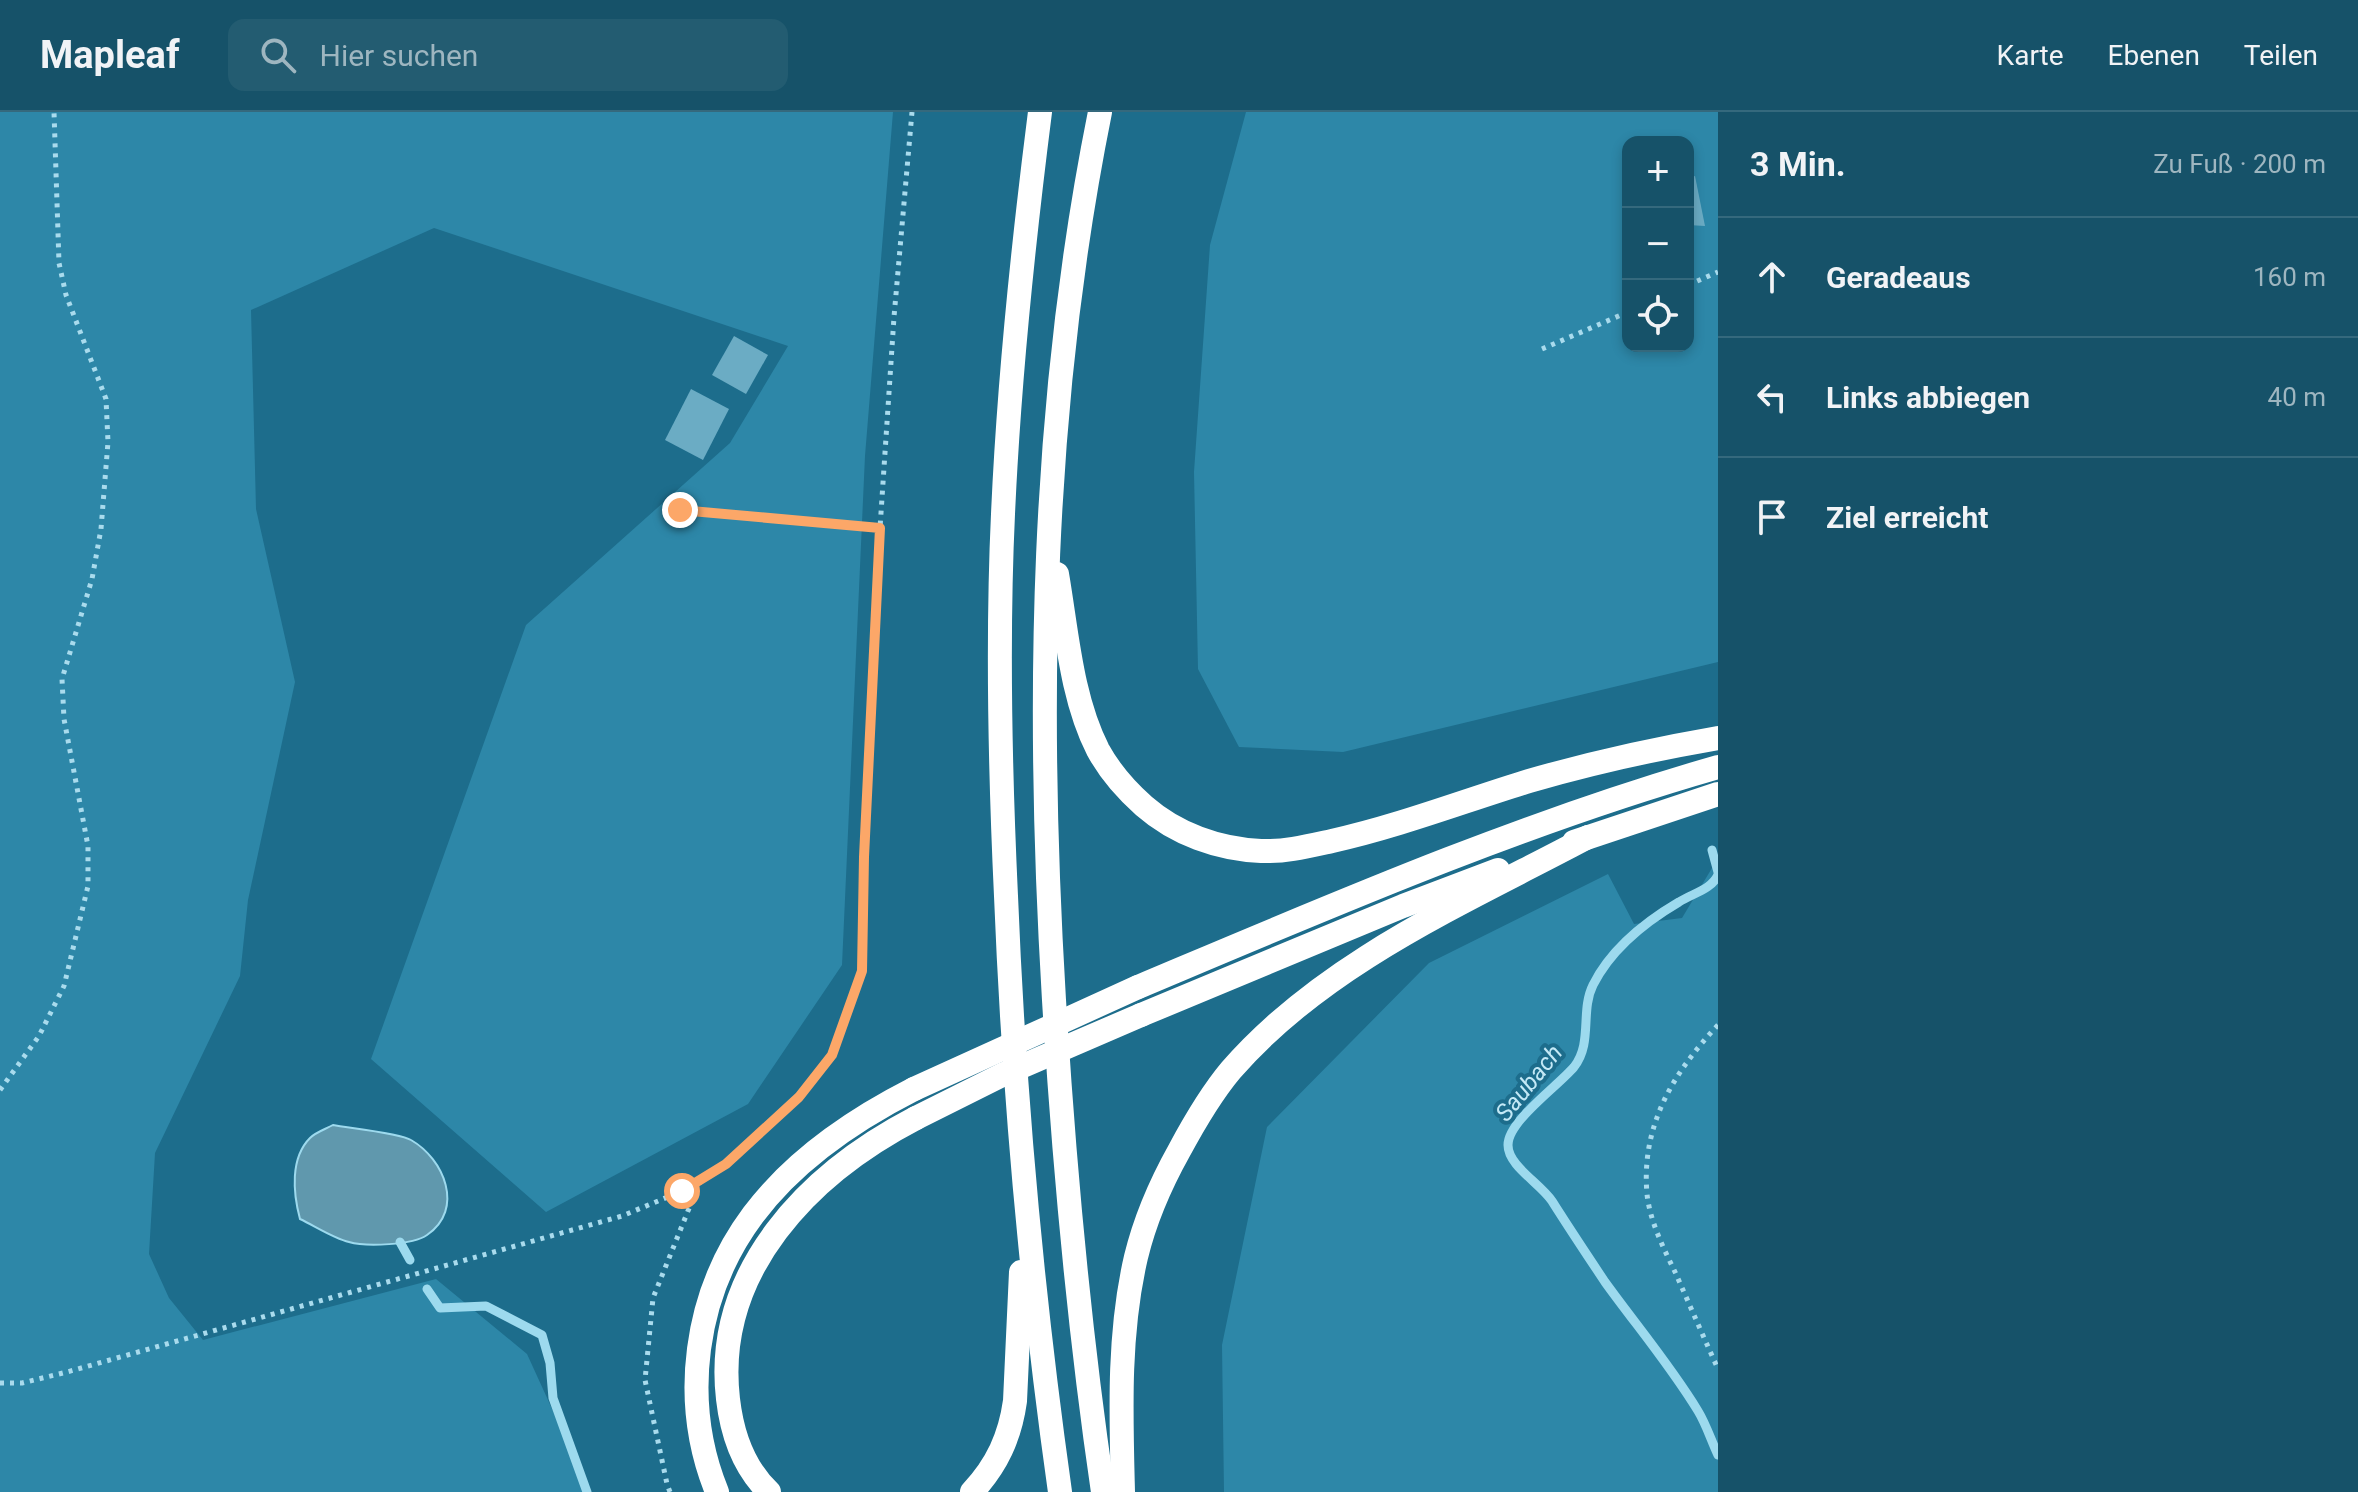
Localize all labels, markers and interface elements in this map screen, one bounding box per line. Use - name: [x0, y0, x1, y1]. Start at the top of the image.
- search box: [228, 19, 788, 91]
- text: Mapleaf: [40, 33, 180, 77]
- icon: search: [256, 33, 300, 77]
- text: Hier suchen: [320, 38, 478, 73]
- text: Karte: [1997, 39, 2064, 72]
- text: Ebenen: [2108, 39, 2200, 72]
- text: Teilen: [2244, 39, 2318, 72]
- map controls: [1622, 136, 1694, 352]
- button: +: [1622, 136, 1694, 208]
- text: 3 Min.: [1750, 144, 1846, 184]
- text: Zu Fuß · 200 m: [2153, 149, 2326, 179]
- button: −: [1622, 208, 1694, 280]
- icon: ahead: [1750, 255, 1794, 299]
- text: Geradeaus: [1826, 260, 1971, 295]
- text: 160 m: [2253, 262, 2326, 292]
- button: locate: [1622, 280, 1694, 352]
- icon: left: [1750, 375, 1794, 419]
- text: Links abbiegen: [1826, 380, 2030, 415]
- text: 40 m: [2268, 382, 2326, 412]
- route end: [662, 492, 698, 528]
- icon: arrive: [1750, 495, 1794, 539]
- text: Ziel erreicht: [1826, 500, 1988, 535]
- water label: Saubach: [1490, 1039, 1568, 1127]
- route start: [664, 1173, 700, 1209]

